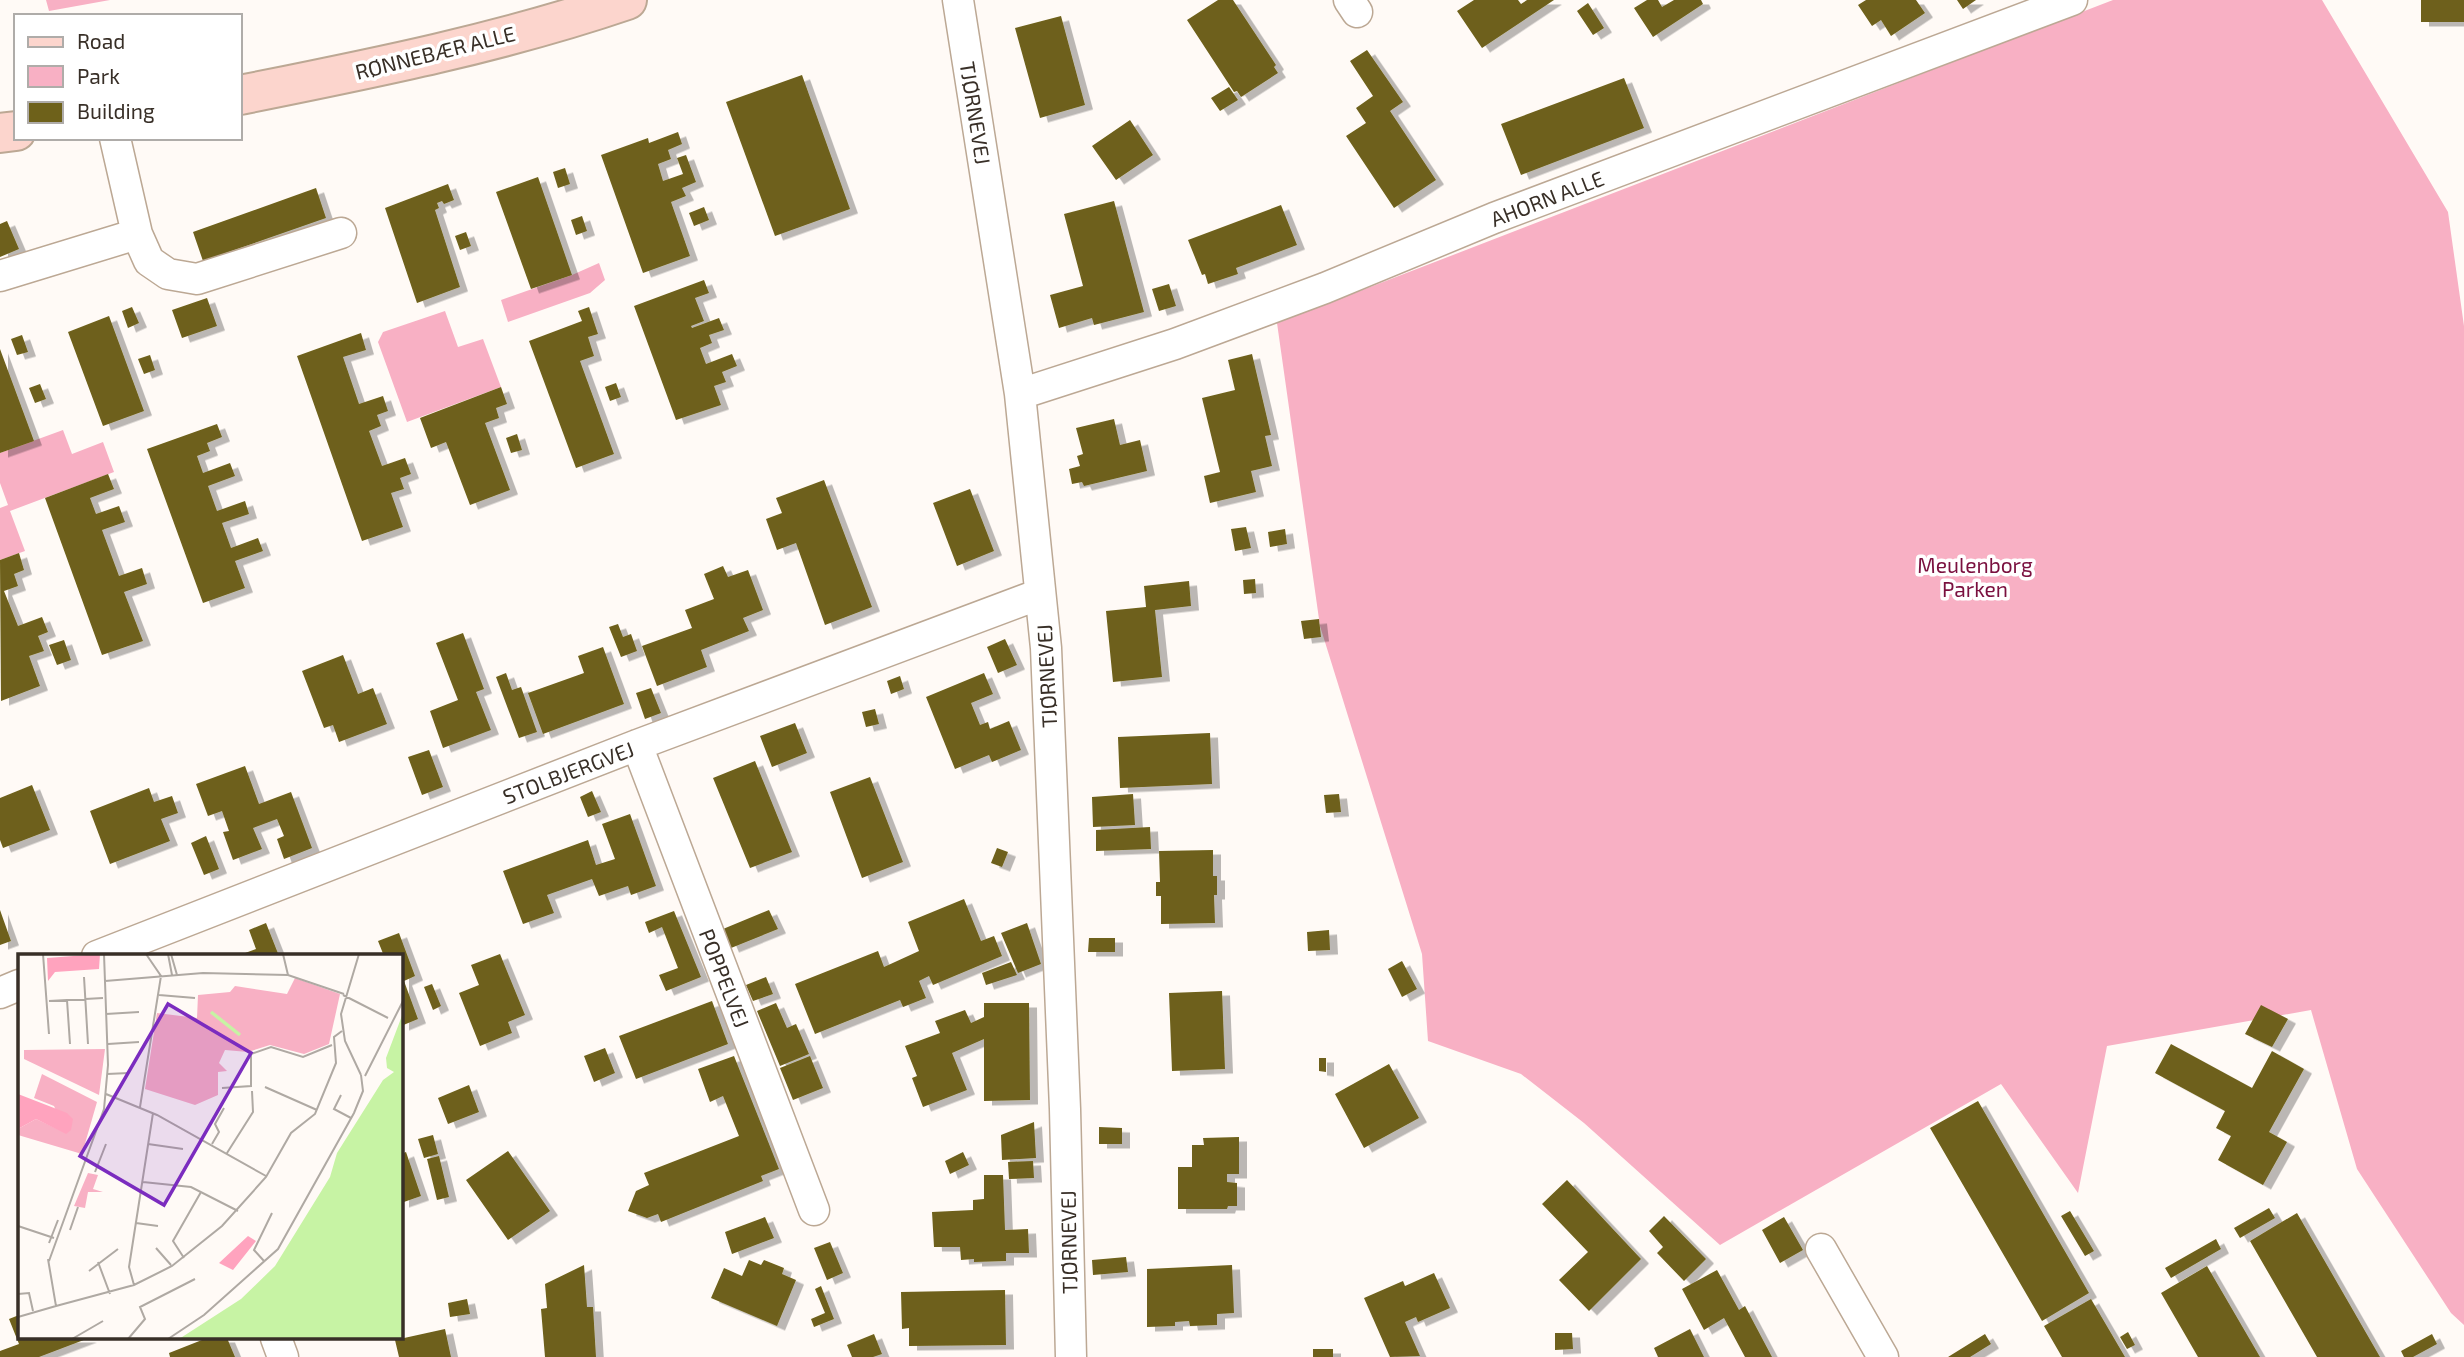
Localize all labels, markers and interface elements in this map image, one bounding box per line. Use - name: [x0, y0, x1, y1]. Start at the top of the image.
- legend: [14, 14, 242, 140]
- street label: RØNNEBÆR ALLE: [352, 20, 518, 84]
- text: Road: [77, 28, 125, 53]
- street label: TJØRNEVEJ: [956, 60, 996, 166]
- text: Park: [77, 63, 120, 88]
- text: Building: [77, 98, 155, 123]
- street label: AHORN ALLE: [1487, 165, 1607, 231]
- park label: Meulenborg Parken: [1917, 552, 2033, 601]
- street label: TJØRNEVEJ: [1031, 624, 1061, 728]
- street label: STOLBJERGVEJ: [499, 736, 637, 808]
- street label: POPPELVEJ: [695, 925, 755, 1031]
- inset map: [18, 954, 402, 1340]
- street label: TJØRNEVEJ: [1055, 1190, 1081, 1294]

